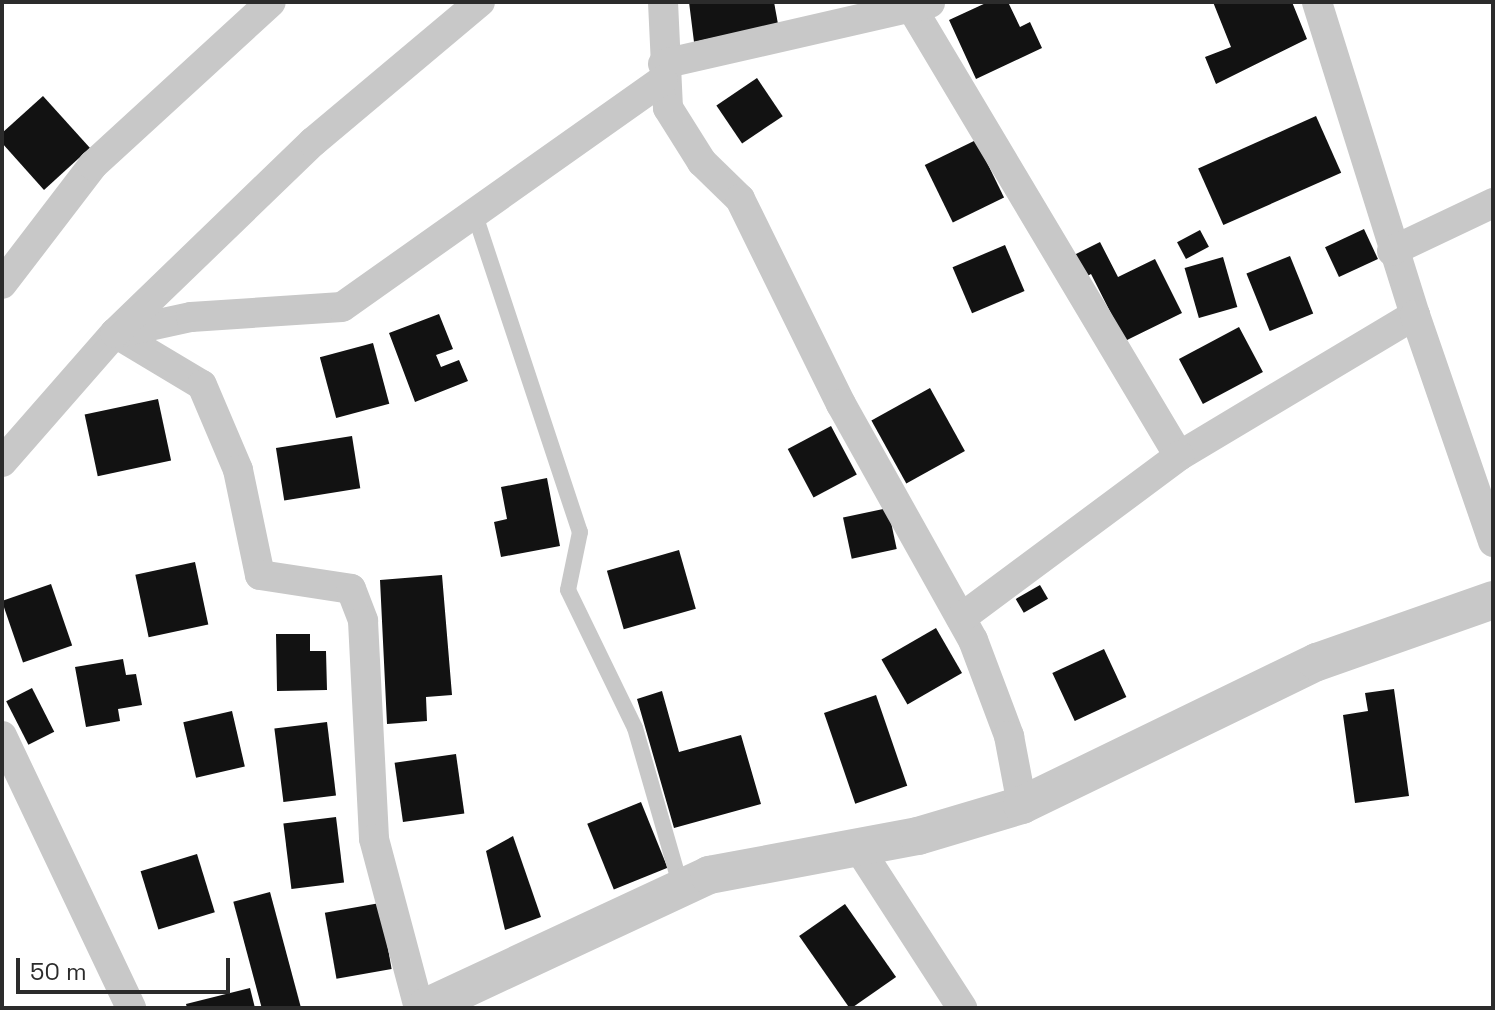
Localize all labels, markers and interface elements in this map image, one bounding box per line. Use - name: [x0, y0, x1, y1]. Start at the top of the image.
- scale bar: [20, 942, 234, 992]
- text: 50 m: [30, 956, 87, 987]

